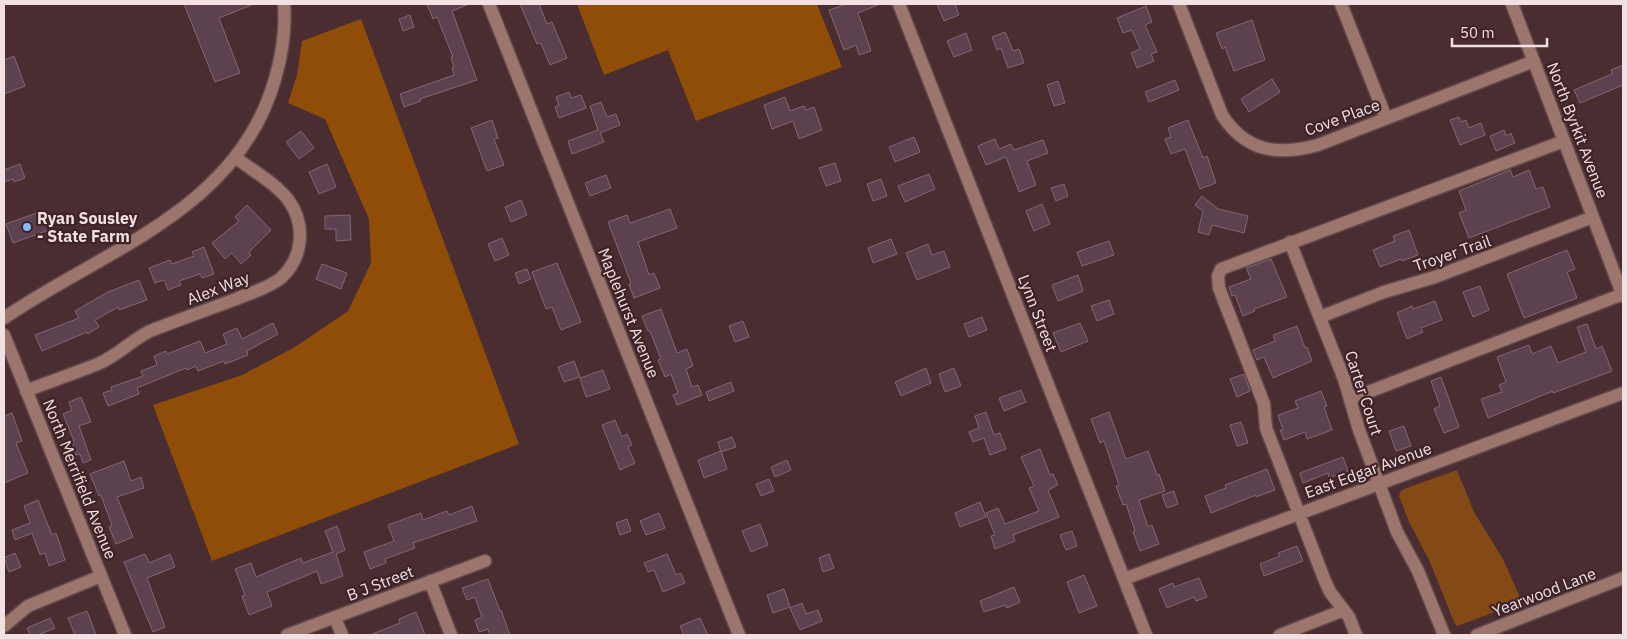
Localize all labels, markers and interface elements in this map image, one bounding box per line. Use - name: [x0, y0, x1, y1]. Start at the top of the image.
- scale bar: [1452, 15, 1547, 47]
- text: 50 m: [1460, 23, 1495, 42]
- street label: North Byrkit Avenue: [1543, 59, 1613, 201]
- street label: Cove Place: [1302, 94, 1382, 140]
- place label: Ryan Sousley - State Farm: [37, 208, 138, 246]
- marker: Ryan Sousley - State Farm: [21, 221, 33, 233]
- street label: Troyer Trail: [1411, 230, 1493, 276]
- street label: Maplehurst Avenue: [594, 245, 664, 381]
- street label: Alex Way: [184, 267, 252, 309]
- street label: Lynn Street: [1014, 272, 1062, 354]
- street label: Carter Court: [1341, 348, 1387, 438]
- street label: North Merrifield Avenue: [39, 396, 121, 562]
- street label: East Edgar Avenue: [1302, 438, 1434, 502]
- street label: B J Street: [344, 561, 416, 605]
- street label: Yearwood Lane: [1489, 563, 1599, 621]

